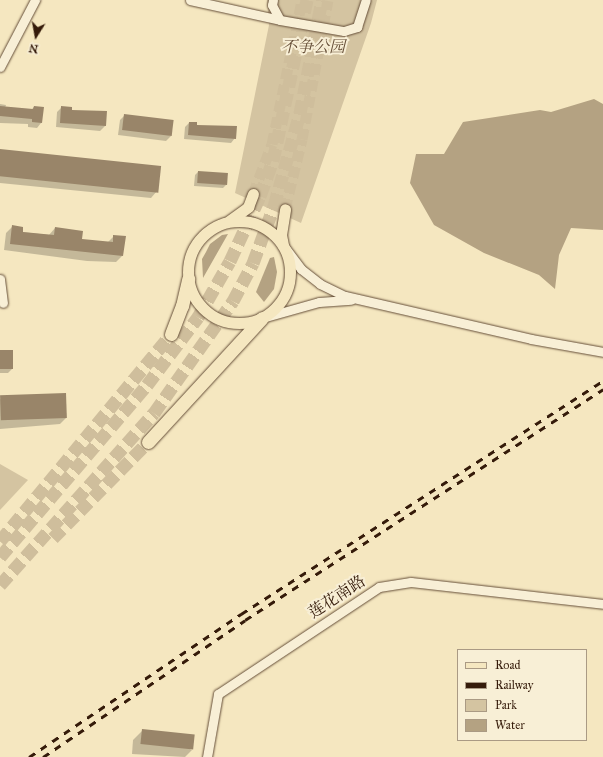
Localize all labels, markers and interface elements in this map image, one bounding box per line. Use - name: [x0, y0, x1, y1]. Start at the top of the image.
- north arrow: [16, 16, 56, 56]
- park label: 不争公园: [281, 37, 345, 57]
- text: N: [28, 41, 39, 56]
- street label: 莲花南路: [305, 572, 369, 622]
- legend: [457, 649, 587, 741]
- text: Road: [495, 658, 521, 672]
- text: Railway: [495, 678, 533, 692]
- text: Park: [495, 698, 517, 712]
- text: Water: [495, 718, 525, 732]

